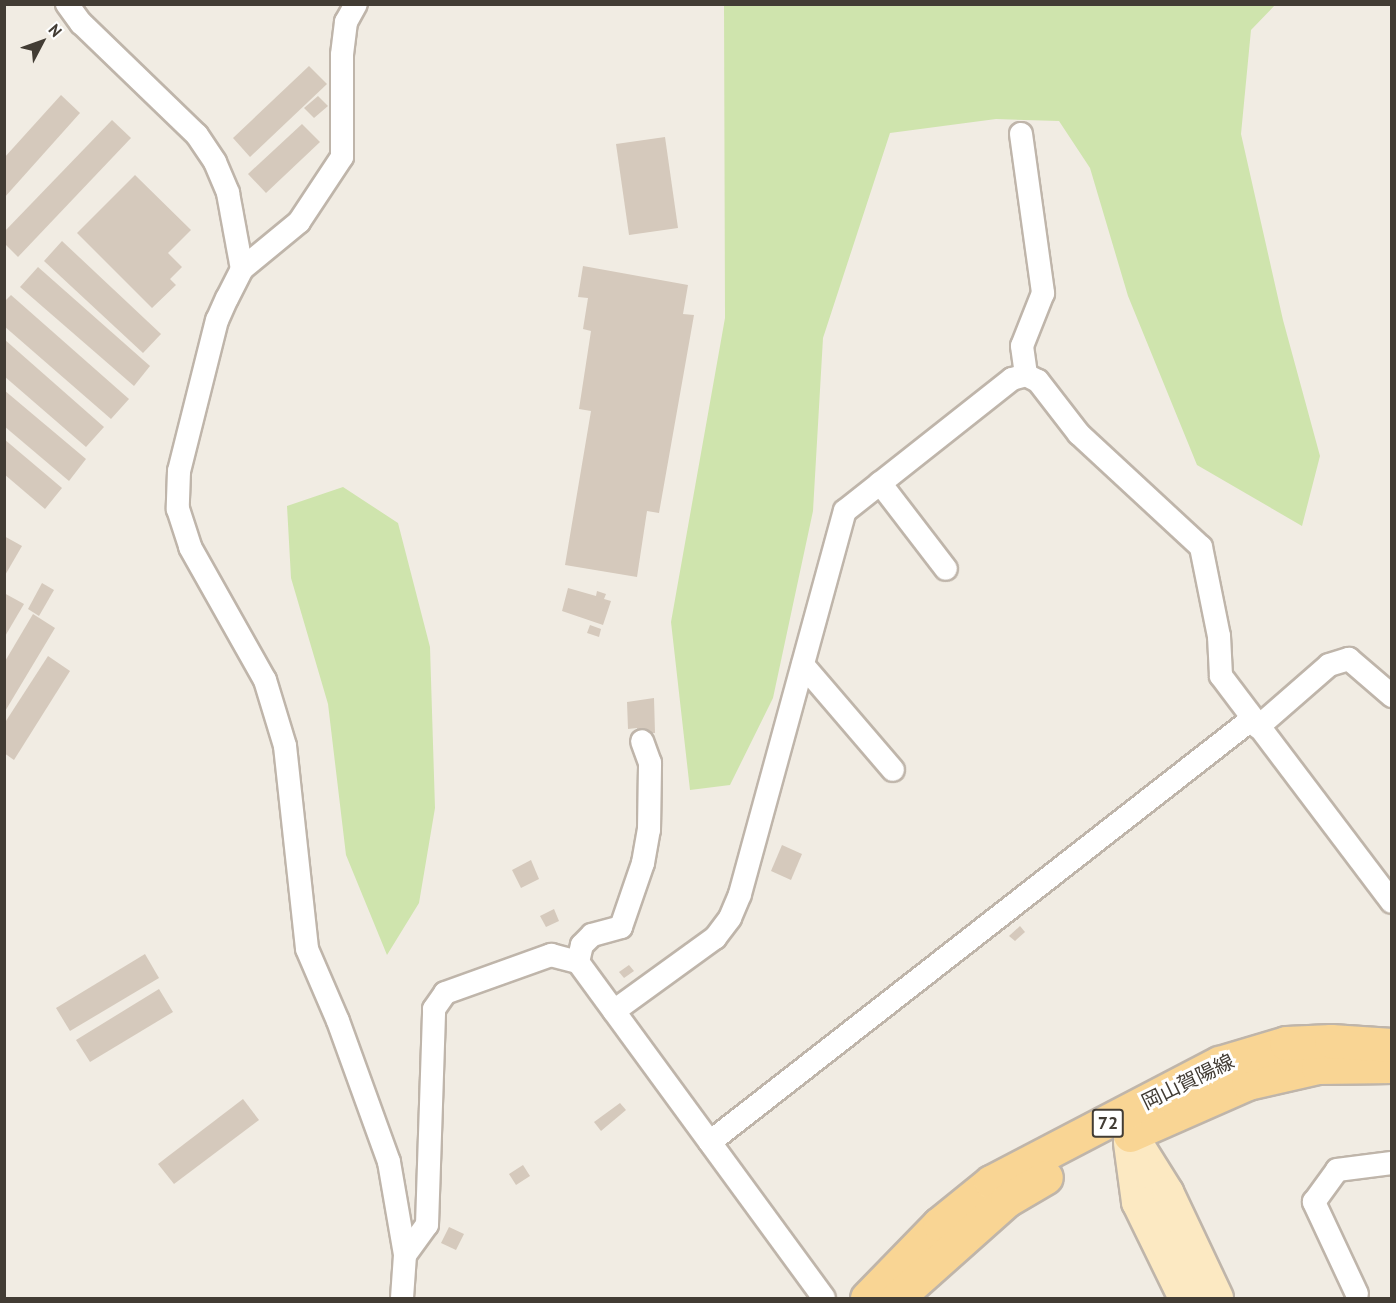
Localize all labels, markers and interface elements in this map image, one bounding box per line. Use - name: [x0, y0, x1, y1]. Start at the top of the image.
- north arrow: [12, 12, 72, 72]
- text: N: [45, 20, 67, 41]
- street label: 岡山賀陽線: [1138, 1049, 1238, 1115]
- road number: 72: [1092, 1108, 1124, 1138]

